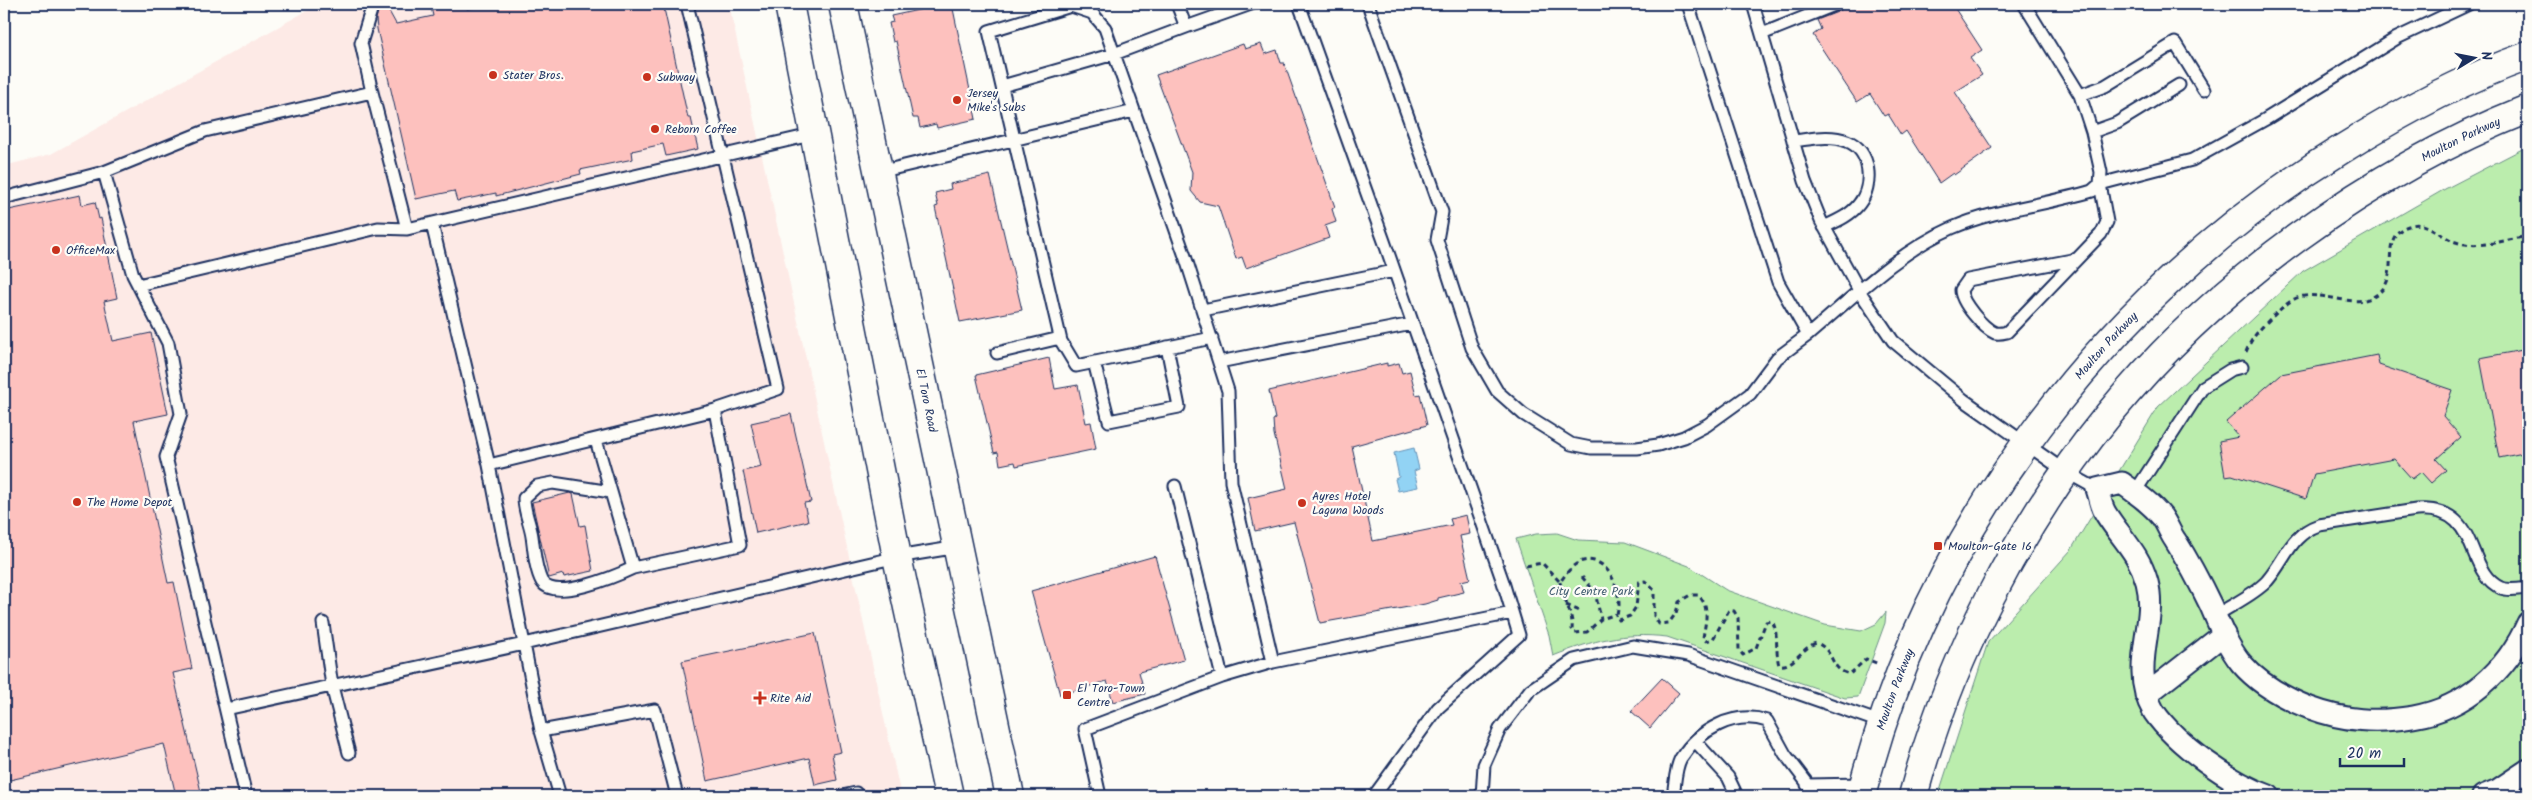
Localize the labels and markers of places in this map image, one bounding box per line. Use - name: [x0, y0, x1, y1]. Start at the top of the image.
- place label: Stater Bros.: [503, 66, 564, 85]
- place label: Subway: [657, 68, 695, 87]
- marker: Stater Bros.: [487, 69, 499, 81]
- marker: Subway: [641, 71, 653, 83]
- place label: Jersey Mike's Subs: [967, 84, 1026, 117]
- marker: Jersey Mike's Subs: [951, 94, 963, 106]
- place label: Reborn Coffee: [665, 120, 737, 139]
- marker: Reborn Coffee: [649, 123, 661, 135]
- place label: OfficeMax: [66, 241, 116, 260]
- marker: OfficeMax: [50, 244, 62, 256]
- place label: Ayres Hotel Laguna Woods: [1312, 487, 1384, 520]
- place label: The Home Depot: [87, 493, 173, 512]
- marker: The Home Depot: [71, 496, 83, 508]
- marker: Ayres Hotel Laguna Woods: [1296, 497, 1308, 509]
- place label: Moulton-Gate 16: [1948, 537, 2032, 556]
- marker: Moulton-Gate 16: [1932, 540, 1944, 552]
- place label: El Toro-Town Centre: [1077, 679, 1145, 712]
- place label: Rite Aid: [770, 689, 812, 708]
- marker: El Toro-Town Centre: [1061, 689, 1073, 701]
- marker: Rite Aid: [754, 692, 766, 704]

